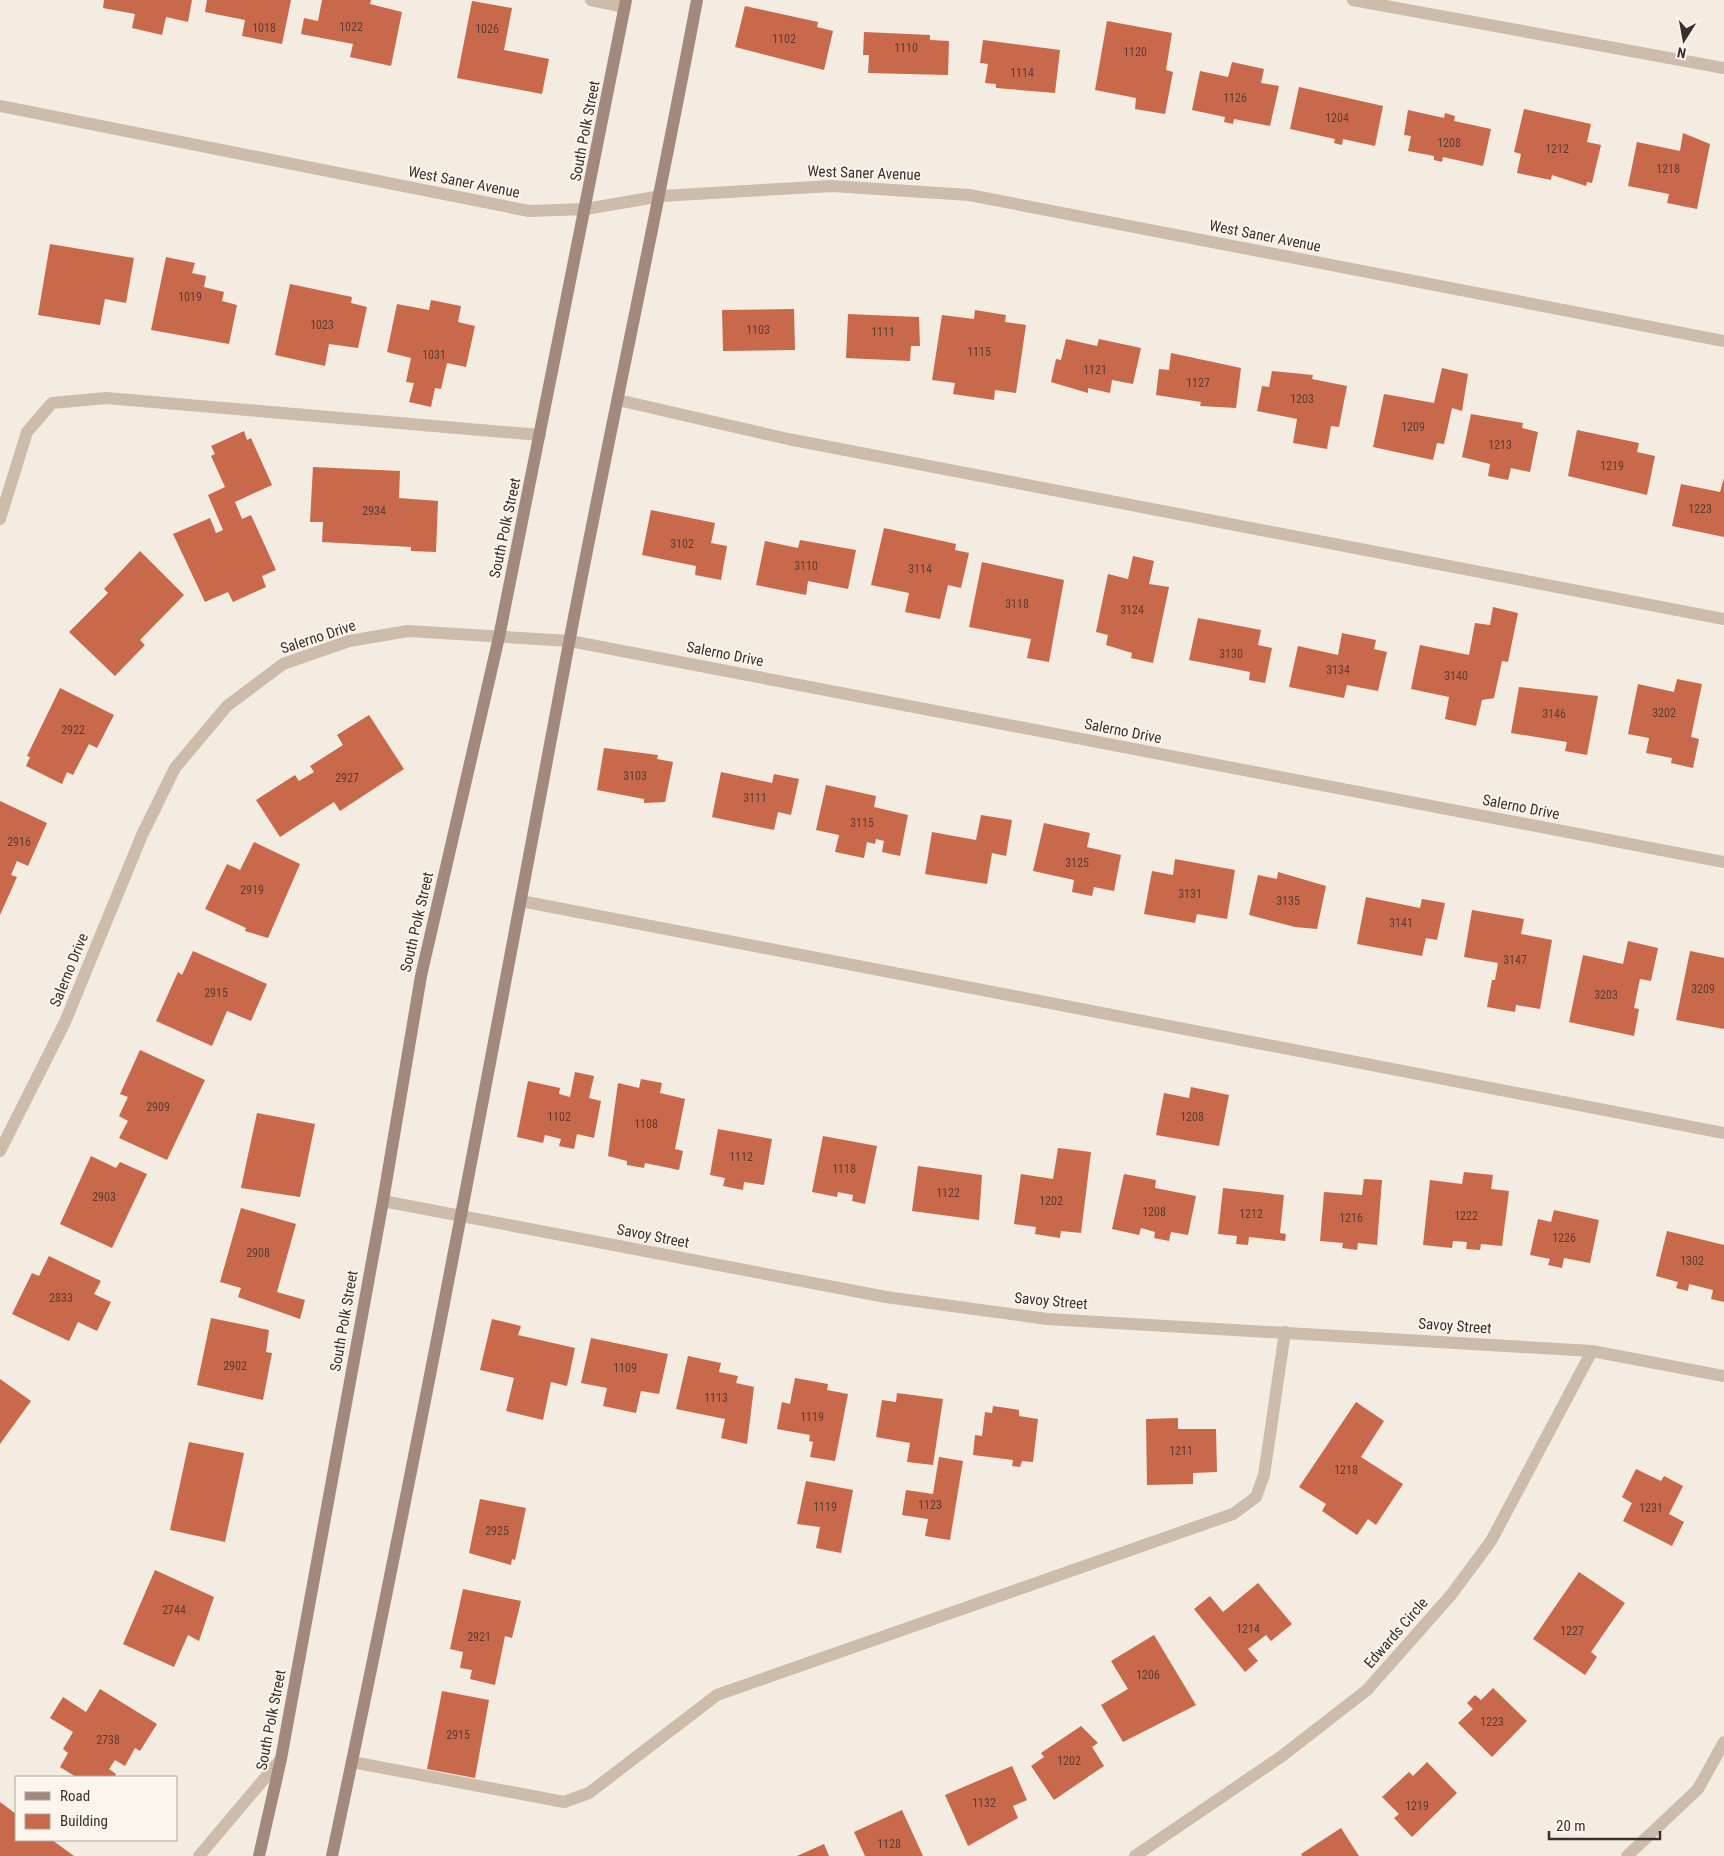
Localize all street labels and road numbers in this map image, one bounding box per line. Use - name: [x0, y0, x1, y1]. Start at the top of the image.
- street label: South Polk Street: [566, 79, 604, 183]
- street label: West Saner Avenue: [407, 162, 521, 202]
- street label: West Saner Avenue: [807, 162, 921, 184]
- street label: West Saner Avenue: [1208, 216, 1322, 256]
- street label: South Polk Street: [486, 476, 524, 580]
- street label: Salerno Drive: [278, 616, 358, 658]
- street label: Salerno Drive: [685, 638, 765, 670]
- street label: Salerno Drive: [1083, 715, 1163, 747]
- street label: Salerno Drive: [1481, 791, 1561, 823]
- street label: South Polk Street: [397, 870, 437, 974]
- street label: Salerno Drive: [46, 930, 92, 1010]
- street label: Savoy Street: [615, 1220, 691, 1252]
- street label: South Polk Street: [326, 1269, 362, 1373]
- street label: Savoy Street: [1014, 1289, 1088, 1313]
- street label: Savoy Street: [1418, 1314, 1492, 1338]
- street label: Edwards Circle: [1360, 1594, 1432, 1672]
- street label: South Polk Street: [252, 1668, 290, 1772]

